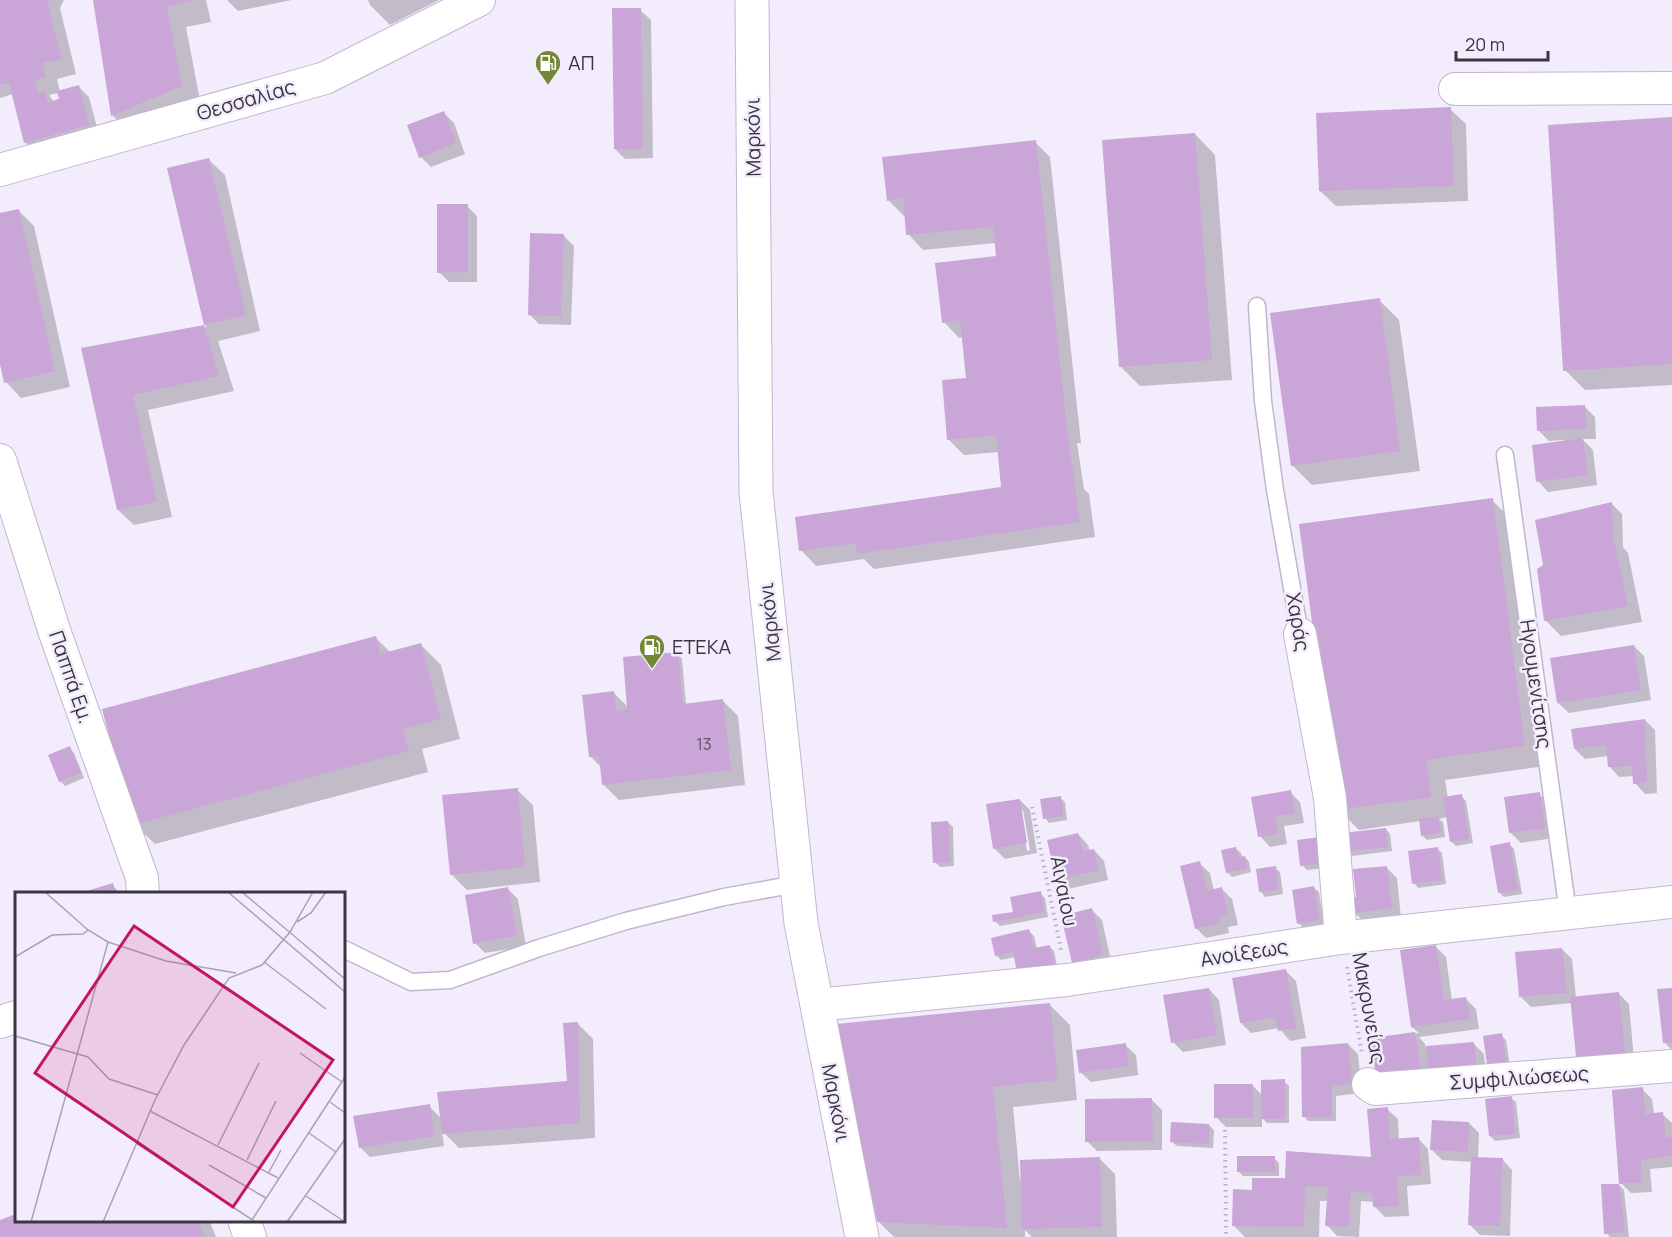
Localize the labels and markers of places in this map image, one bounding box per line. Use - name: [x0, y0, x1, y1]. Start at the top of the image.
- fuel station icon: ΑΠ: [533, 48, 563, 86]
- place label: ΑΠ: [568, 49, 595, 76]
- fuel station icon: ΕΤΕΚΑ: [637, 632, 667, 670]
- place label: ΕΤΕΚΑ: [672, 633, 732, 660]

